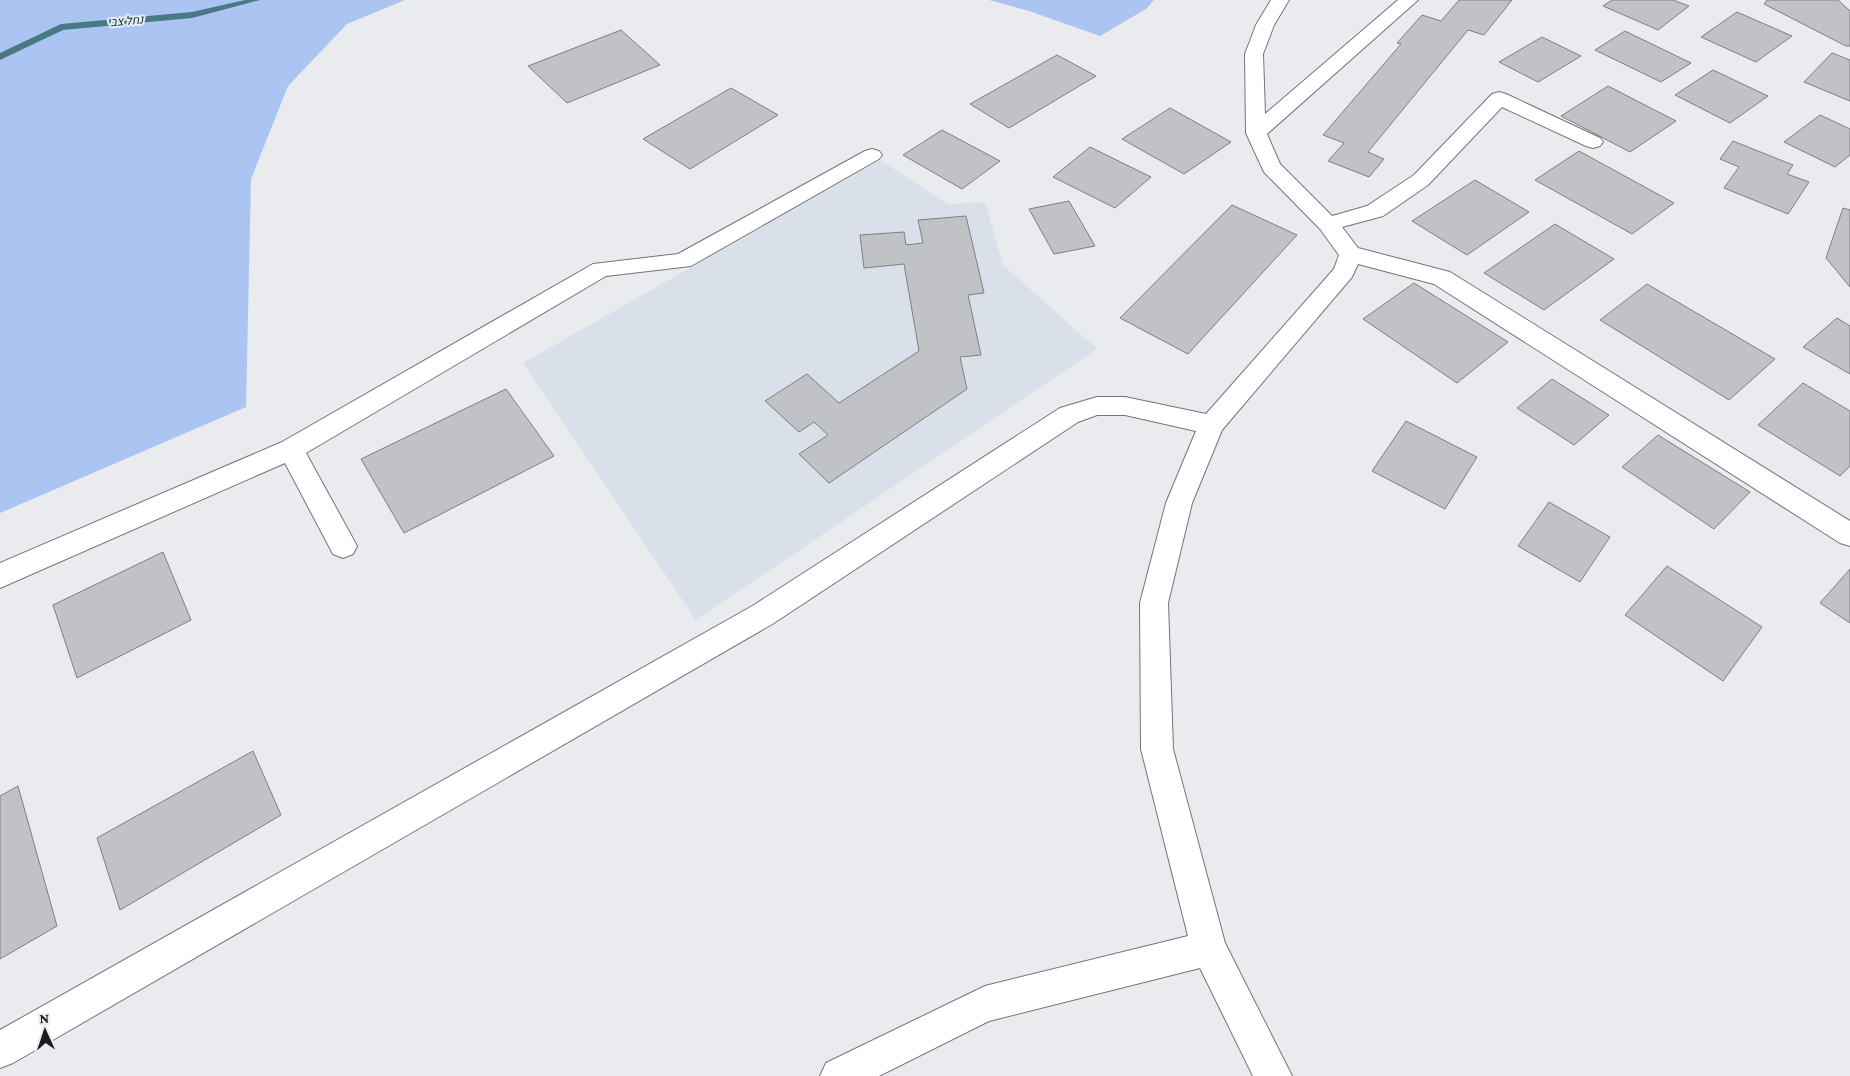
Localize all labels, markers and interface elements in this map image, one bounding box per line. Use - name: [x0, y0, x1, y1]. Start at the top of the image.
- water label: נחל צבי: [106, 12, 145, 30]
- north arrow: [20, 1006, 70, 1056]
- text: N: [39, 1010, 50, 1026]

